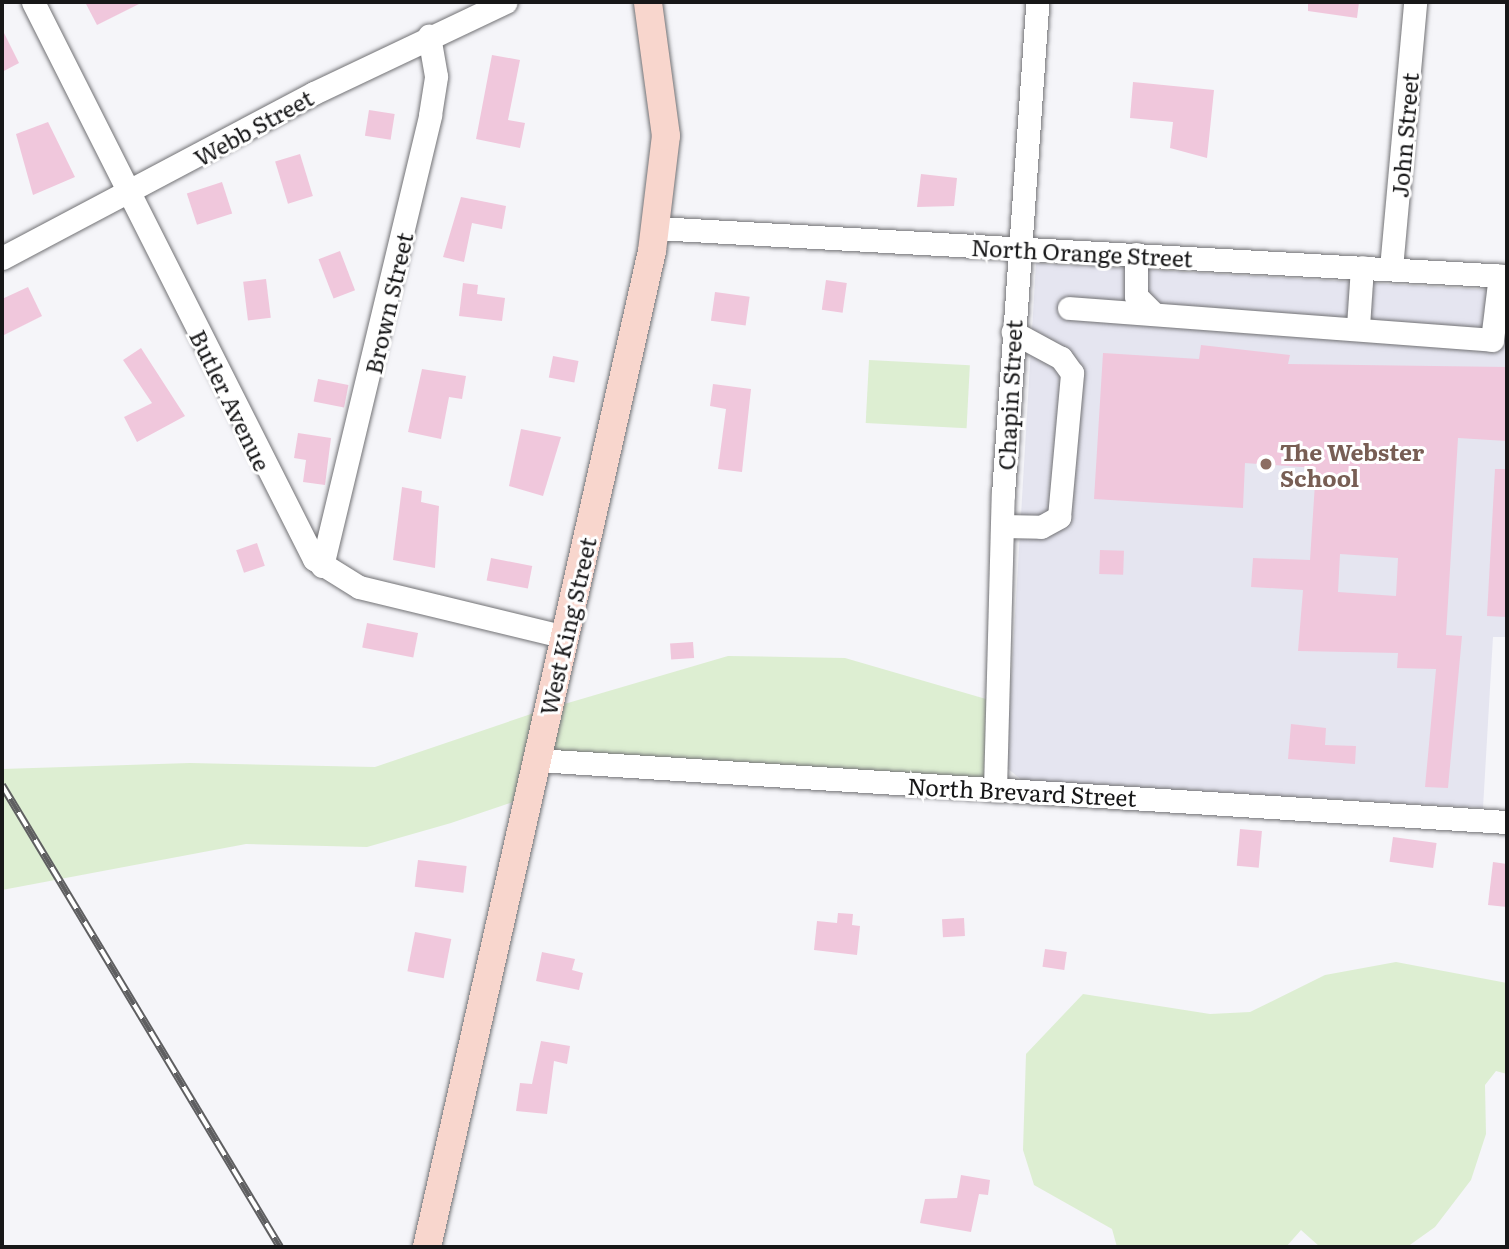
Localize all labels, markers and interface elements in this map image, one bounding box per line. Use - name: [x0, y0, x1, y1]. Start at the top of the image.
- street label: John Street: [1385, 71, 1423, 199]
- street label: Webb Street: [189, 83, 317, 171]
- street label: Brown Street: [358, 230, 418, 376]
- street label: North Orange Street: [971, 232, 1193, 272]
- street label: Chapin Street: [991, 319, 1027, 471]
- street label: Butler Avenue: [185, 325, 277, 475]
- place label: The Webster School: [1280, 437, 1424, 491]
- marker: The Webster School: [1258, 456, 1274, 472]
- street label: West King Street: [533, 534, 601, 718]
- street label: North Brevard Street: [907, 771, 1137, 811]

